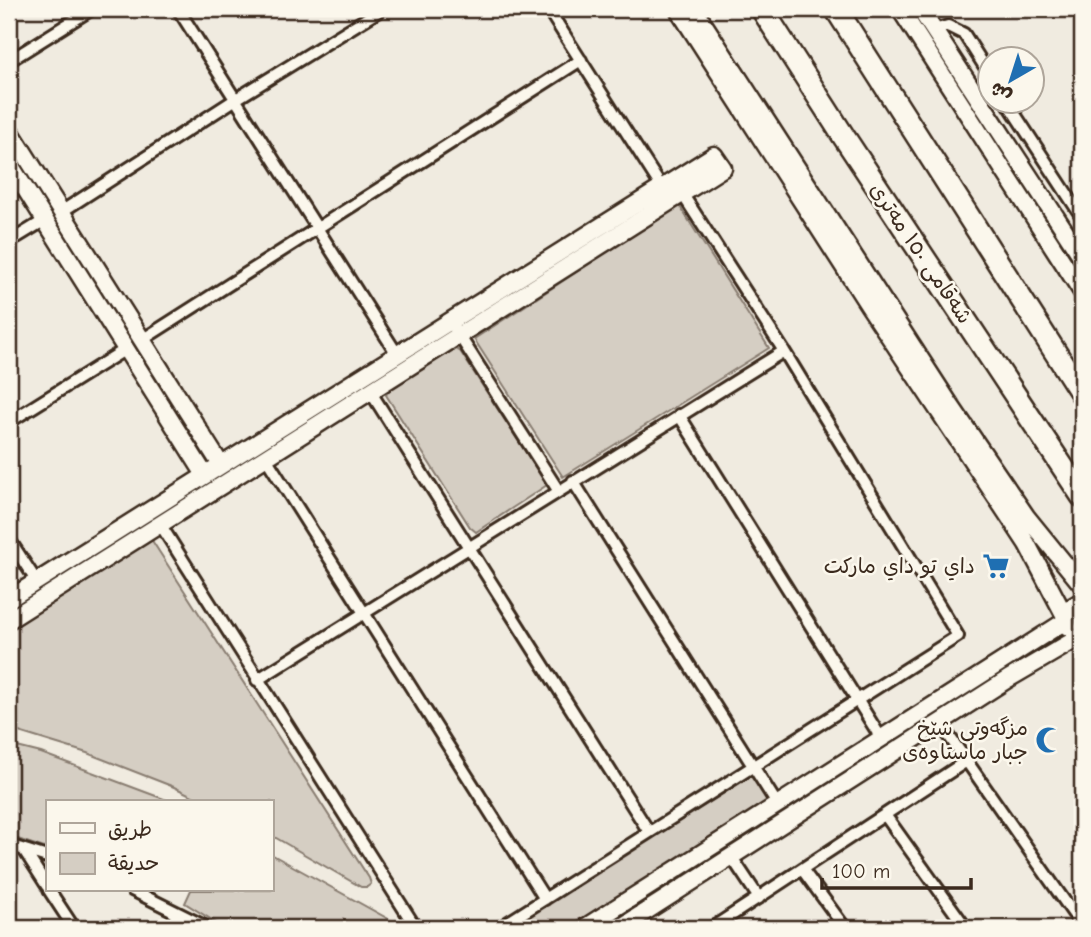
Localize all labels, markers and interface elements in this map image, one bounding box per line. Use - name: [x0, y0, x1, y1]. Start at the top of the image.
- north arrow: [976, 46, 1046, 116]
- text: ش: [986, 77, 1016, 108]
- street label: شەقامی ١٥٠ مەتری: [863, 178, 977, 329]
- supermarket icon: داي تو داي ماركت: [981, 551, 1011, 581]
- place label: داي تو داي ماركت: [824, 554, 975, 581]
- place label: مزگەوتی شێخ جبار ماستاوەی: [902, 716, 1028, 765]
- mosque icon: مزگەوتی شێخ جبار ماستاوەی: [1034, 725, 1064, 755]
- legend: [46, 800, 273, 892]
- text: طريق: [108, 817, 152, 841]
- scale bar: [822, 846, 970, 890]
- text: حديقة: [108, 851, 159, 875]
- text: 100 m: [832, 859, 890, 883]

